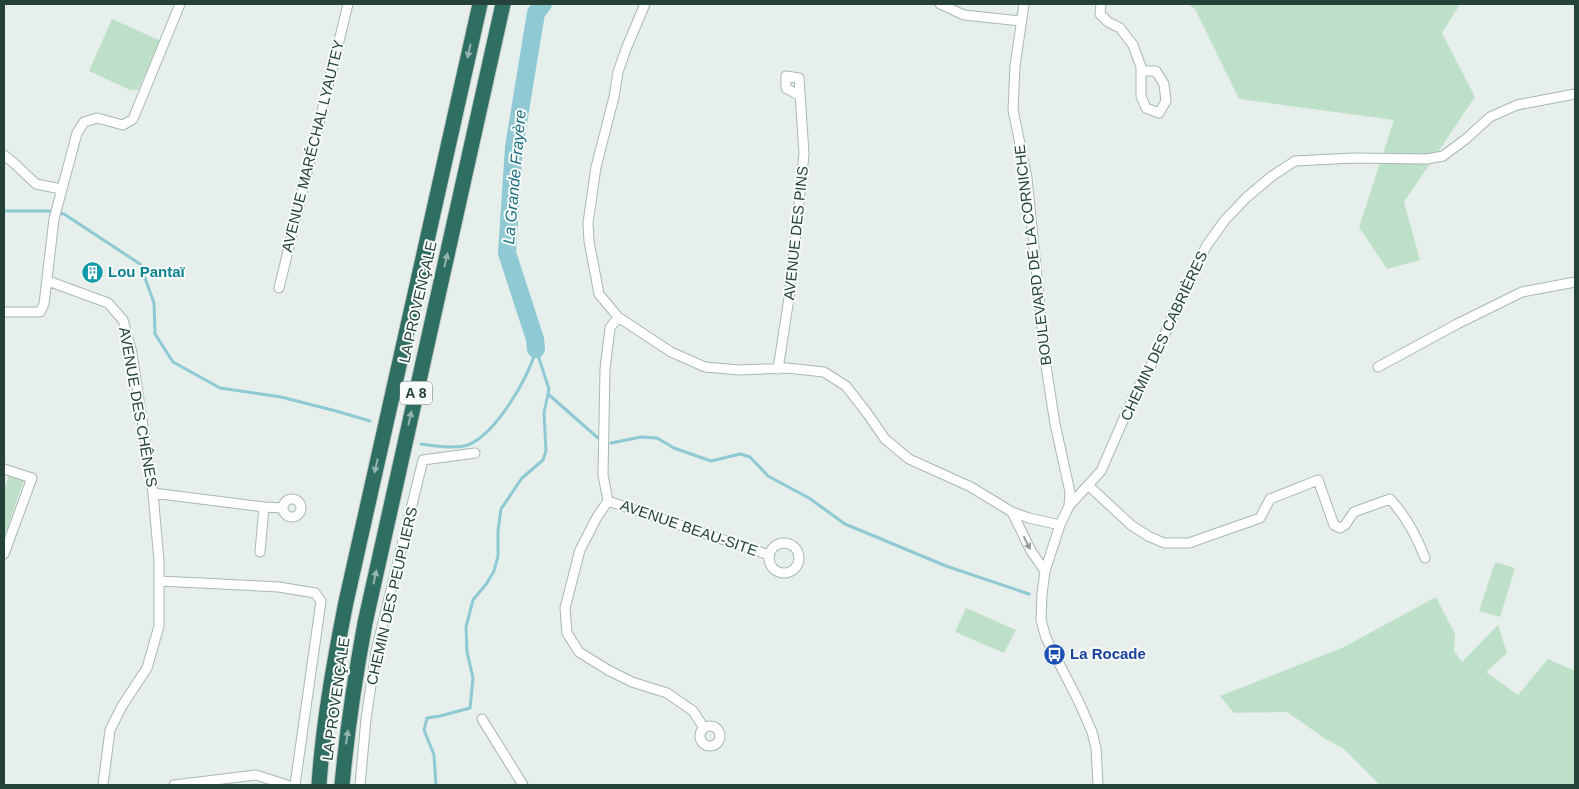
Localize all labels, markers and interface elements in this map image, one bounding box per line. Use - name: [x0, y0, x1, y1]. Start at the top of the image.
- street label: AVENUE MARÉCHAL LYAUTEY: [278, 38, 347, 254]
- one-way arrow: [465, 44, 473, 59]
- water label: La Grande Frayère: [500, 109, 529, 245]
- street label: BOULEVARD DE LA CORNICHE: [1011, 144, 1054, 366]
- street label: AVENUE DES PINS: [780, 165, 811, 301]
- street label: LA PROVENÇALE: [395, 239, 440, 364]
- street label: CHEMIN DES CABRIÈRES: [1117, 248, 1210, 423]
- one-way arrow: [442, 252, 450, 267]
- building icon: Lou Pantaï: [80, 260, 104, 284]
- place label: Lou Pantaï: [108, 263, 186, 280]
- street label: AVENUE DES CHÊNES: [116, 326, 161, 488]
- road number: A 8: [400, 382, 432, 404]
- one-way arrow: [406, 411, 414, 426]
- one-way arrow: [372, 458, 380, 474]
- street label: AVENUE BEAU-SITE: [618, 496, 760, 559]
- street label: CHEMIN DES PEUPLIERS: [363, 505, 420, 687]
- one-way arrow: [1023, 536, 1031, 550]
- one-way arrow: [371, 568, 379, 584]
- street label: LA PROVENÇALE: [318, 636, 353, 762]
- bus stop icon: La Rocade: [1042, 642, 1066, 666]
- place label: La Rocade: [1070, 645, 1146, 662]
- one-way arrow: [343, 728, 351, 744]

